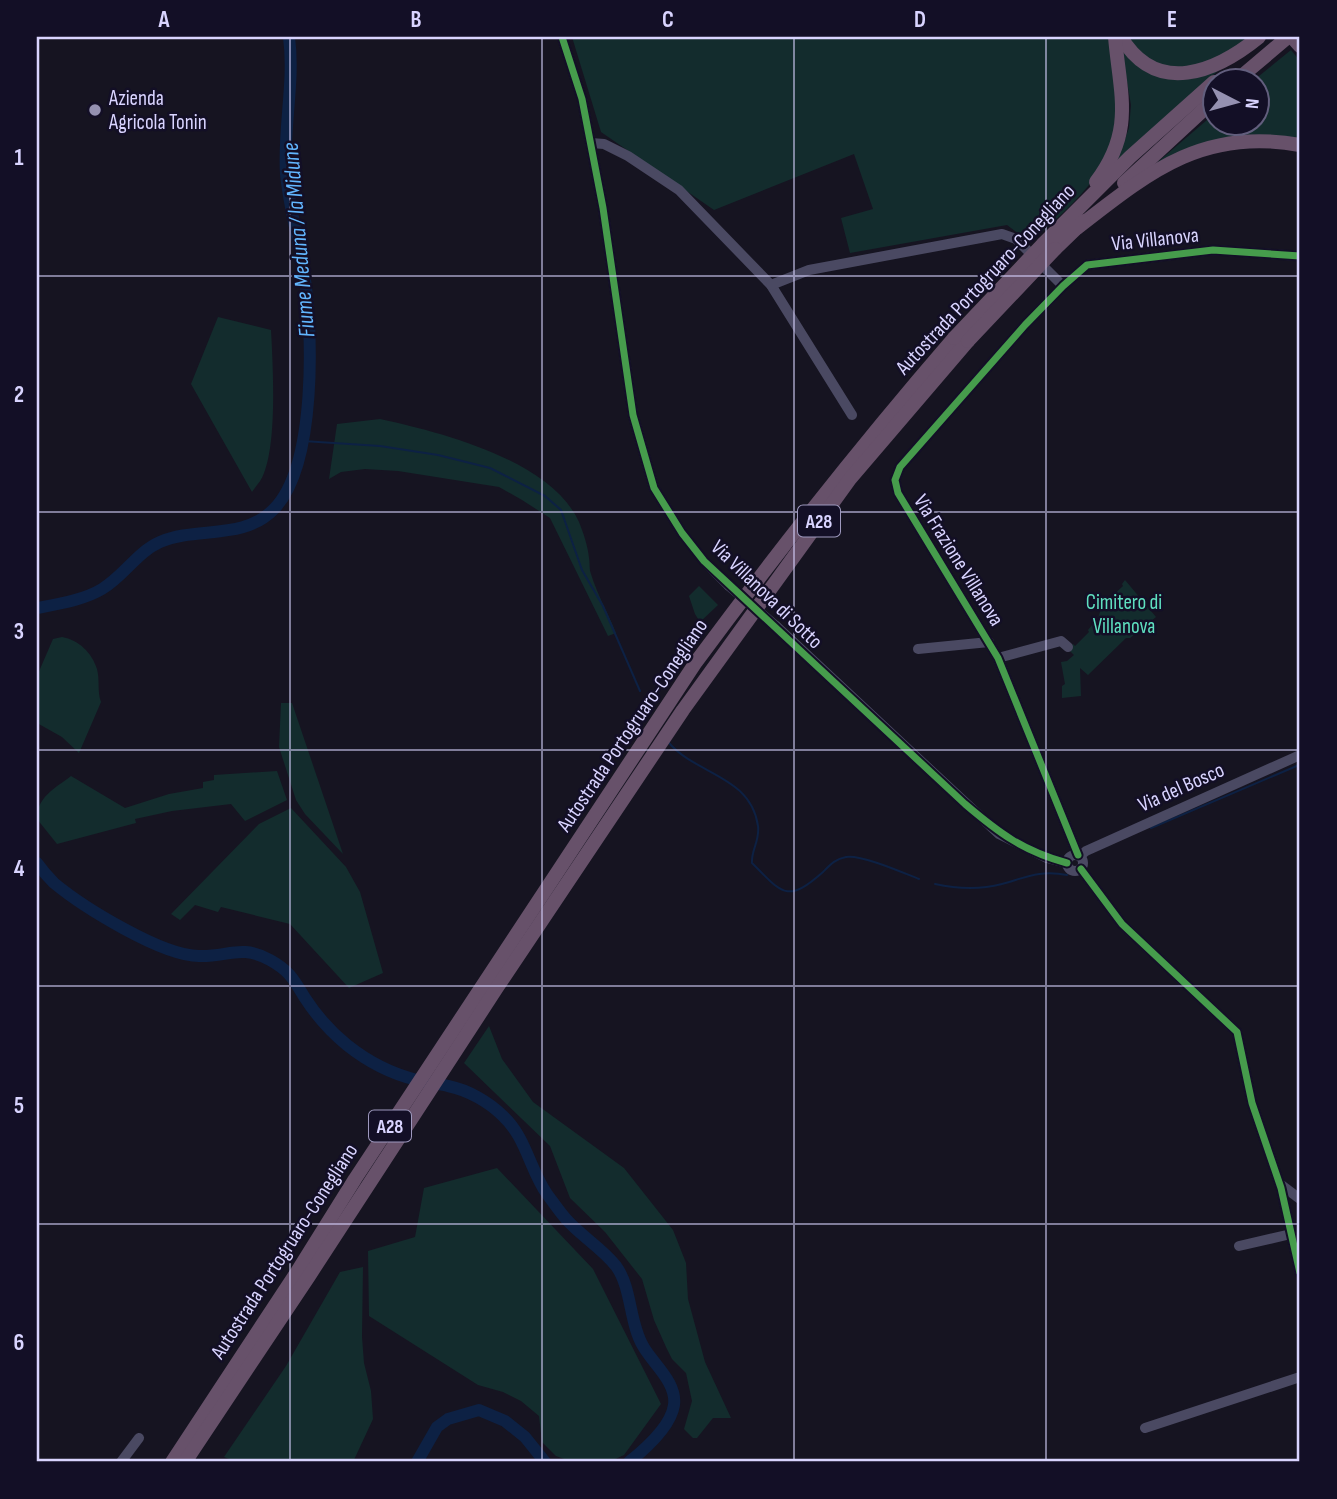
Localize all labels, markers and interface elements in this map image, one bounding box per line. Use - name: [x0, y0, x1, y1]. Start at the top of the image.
- text: A: [158, 6, 171, 34]
- text: B: [411, 6, 422, 34]
- text: C: [662, 6, 674, 34]
- text: D: [914, 6, 926, 34]
- text: E: [1167, 6, 1177, 34]
- north arrow: [1200, 66, 1270, 136]
- place label: Azienda Agricola Tonin: [108, 86, 207, 135]
- text: N: [1239, 97, 1263, 110]
- marker: Azienda Agricola Tonin: [87, 102, 103, 118]
- water label: Fiume Meduna / la Midune: [277, 141, 321, 339]
- text: 1: [14, 144, 24, 172]
- street label: Autostrada Portogruaro-Conegliano: [890, 179, 1080, 381]
- street label: Via Villanova: [1110, 222, 1200, 257]
- text: 2: [14, 381, 24, 409]
- street label: Via Frazione Villanova: [908, 490, 1009, 631]
- road number: A28: [798, 506, 840, 536]
- street label: Via Villanova di Sotto: [706, 535, 828, 654]
- park label: Cimitero di Villanova: [1086, 590, 1162, 639]
- street label: Autostrada Portogruaro-Conegliano: [551, 614, 713, 837]
- text: 3: [14, 618, 24, 646]
- street label: Via del Bosco: [1134, 757, 1228, 818]
- text: 4: [14, 855, 25, 883]
- text: 5: [14, 1092, 24, 1120]
- road number: A28: [369, 1110, 411, 1142]
- street label: Autostrada Portogruaro-Conegliano: [205, 1139, 363, 1364]
- text: 6: [14, 1329, 24, 1357]

